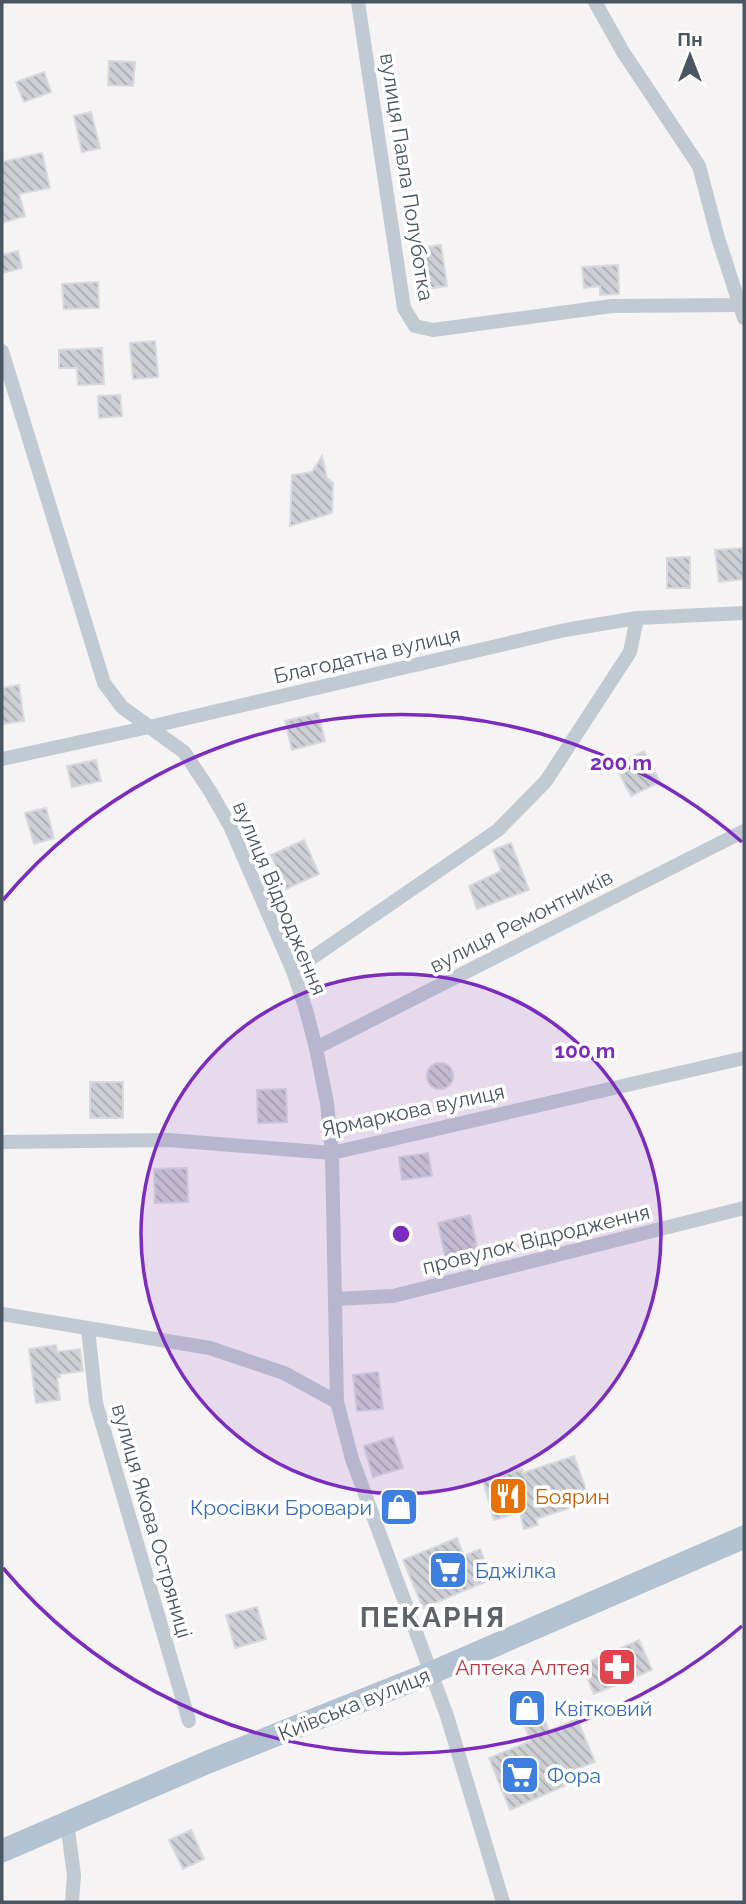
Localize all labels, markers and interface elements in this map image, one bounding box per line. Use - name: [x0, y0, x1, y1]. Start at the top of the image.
- north arrow: [655, 21, 725, 91]
- text: Пн: [677, 28, 703, 50]
- street label: вулиця Павла Полуботка: [375, 51, 439, 303]
- street label: Благодатна вулиця: [271, 621, 463, 689]
- text: 200 m: [590, 750, 652, 775]
- street label: вулиця Відродження: [228, 797, 332, 999]
- street label: вулиця Ремонтників: [425, 864, 617, 978]
- text: 100 m: [555, 1038, 615, 1063]
- street label: Ярмаркова вулиця: [319, 1078, 507, 1142]
- street label: провулок Відродження: [420, 1199, 652, 1279]
- centre of rings: [389, 1222, 413, 1246]
- street label: вулиця Якова Остряниці: [107, 1401, 197, 1641]
- restaurant icon: Боярин: [487, 1475, 529, 1517]
- place label: Боярин: [535, 1484, 610, 1509]
- shop icon: Кросівки Бровари: [378, 1486, 420, 1528]
- place label: Кросівки Бровари: [190, 1495, 372, 1520]
- supermarket icon: Бджілка: [427, 1549, 469, 1591]
- place label: Бджілка: [475, 1558, 556, 1583]
- district label: ПЕКАРНЯ: [360, 1601, 506, 1634]
- pharmacy icon: Аптека Алтея: [596, 1646, 638, 1688]
- place label: Аптека Алтея: [455, 1655, 590, 1680]
- street label: Київська вулиця: [275, 1662, 433, 1746]
- shop icon: Квітковий: [506, 1687, 548, 1729]
- place label: Квітковий: [554, 1696, 652, 1721]
- supermarket icon: Фора: [499, 1754, 541, 1796]
- place label: Фора: [547, 1763, 601, 1788]

